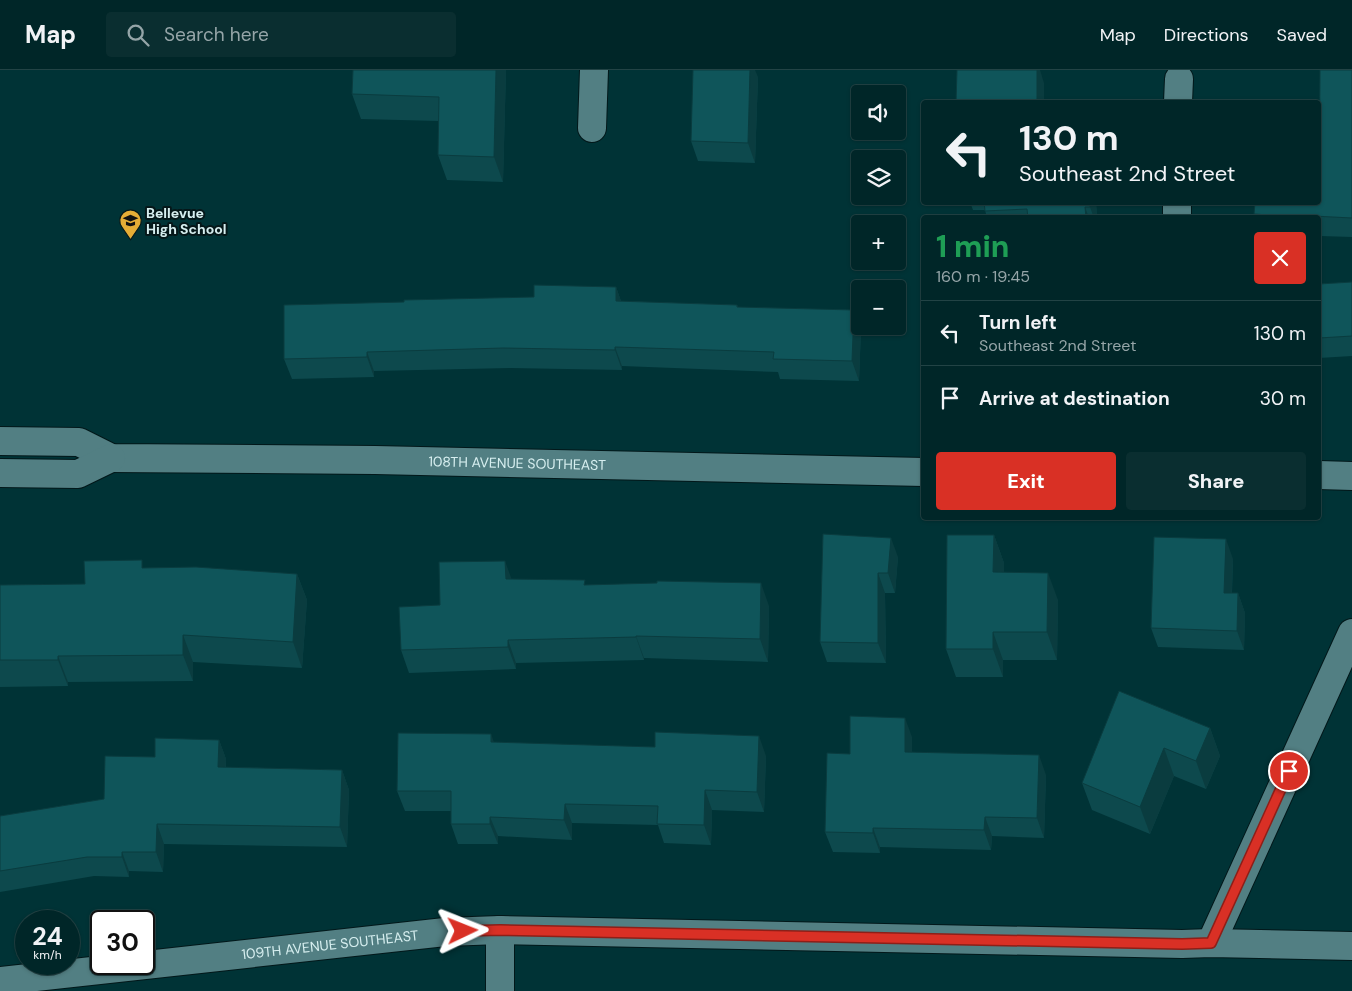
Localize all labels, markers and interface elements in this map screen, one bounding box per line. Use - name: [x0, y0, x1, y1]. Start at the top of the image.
- search box: [106, 12, 456, 57]
- text: Map: [25, 19, 76, 50]
- icon: search: [124, 21, 152, 49]
- text: Search here: [164, 22, 269, 47]
- text: Map: [1100, 23, 1136, 47]
- text: Directions: [1164, 23, 1249, 47]
- text: Saved: [1277, 23, 1327, 47]
- map controls: [851, 85, 906, 335]
- button: sound: [851, 85, 906, 140]
- text: 130 m: [1019, 115, 1119, 161]
- icon: left: [936, 120, 1001, 185]
- button: layers: [851, 150, 906, 205]
- text: Southeast 2nd Street: [1019, 159, 1235, 188]
- place label: Bellevue High School: [146, 204, 227, 238]
- school or university icon: Bellevue High School: [118, 209, 142, 240]
- button: +: [851, 215, 906, 270]
- text: 1 min: [936, 227, 1009, 266]
- button: close: [1254, 232, 1306, 284]
- text: 160 m · 19:45: [936, 266, 1030, 287]
- button: −: [851, 280, 906, 335]
- text: Turn left: [979, 310, 1057, 335]
- icon: left: [936, 319, 964, 347]
- text: 130 m: [1254, 321, 1306, 346]
- text: Southeast 2nd Street: [979, 335, 1136, 356]
- icon: arrive: [936, 384, 964, 412]
- text: Arrive at destination: [979, 386, 1170, 411]
- text: 30 m: [1260, 386, 1306, 411]
- street label: 108TH AVENUE SOUTHEAST: [428, 452, 606, 474]
- button: Exit: [936, 452, 1116, 510]
- button: Share: [1126, 452, 1306, 510]
- pin: [1268, 750, 1310, 792]
- icon: arrive: [1275, 757, 1303, 785]
- position arrow: [436, 904, 488, 956]
- speed limit sign: 30: [90, 910, 155, 975]
- text: 24: [32, 920, 63, 953]
- street label: 109TH AVENUE SOUTHEAST: [241, 926, 419, 963]
- text: km/h: [33, 947, 62, 963]

